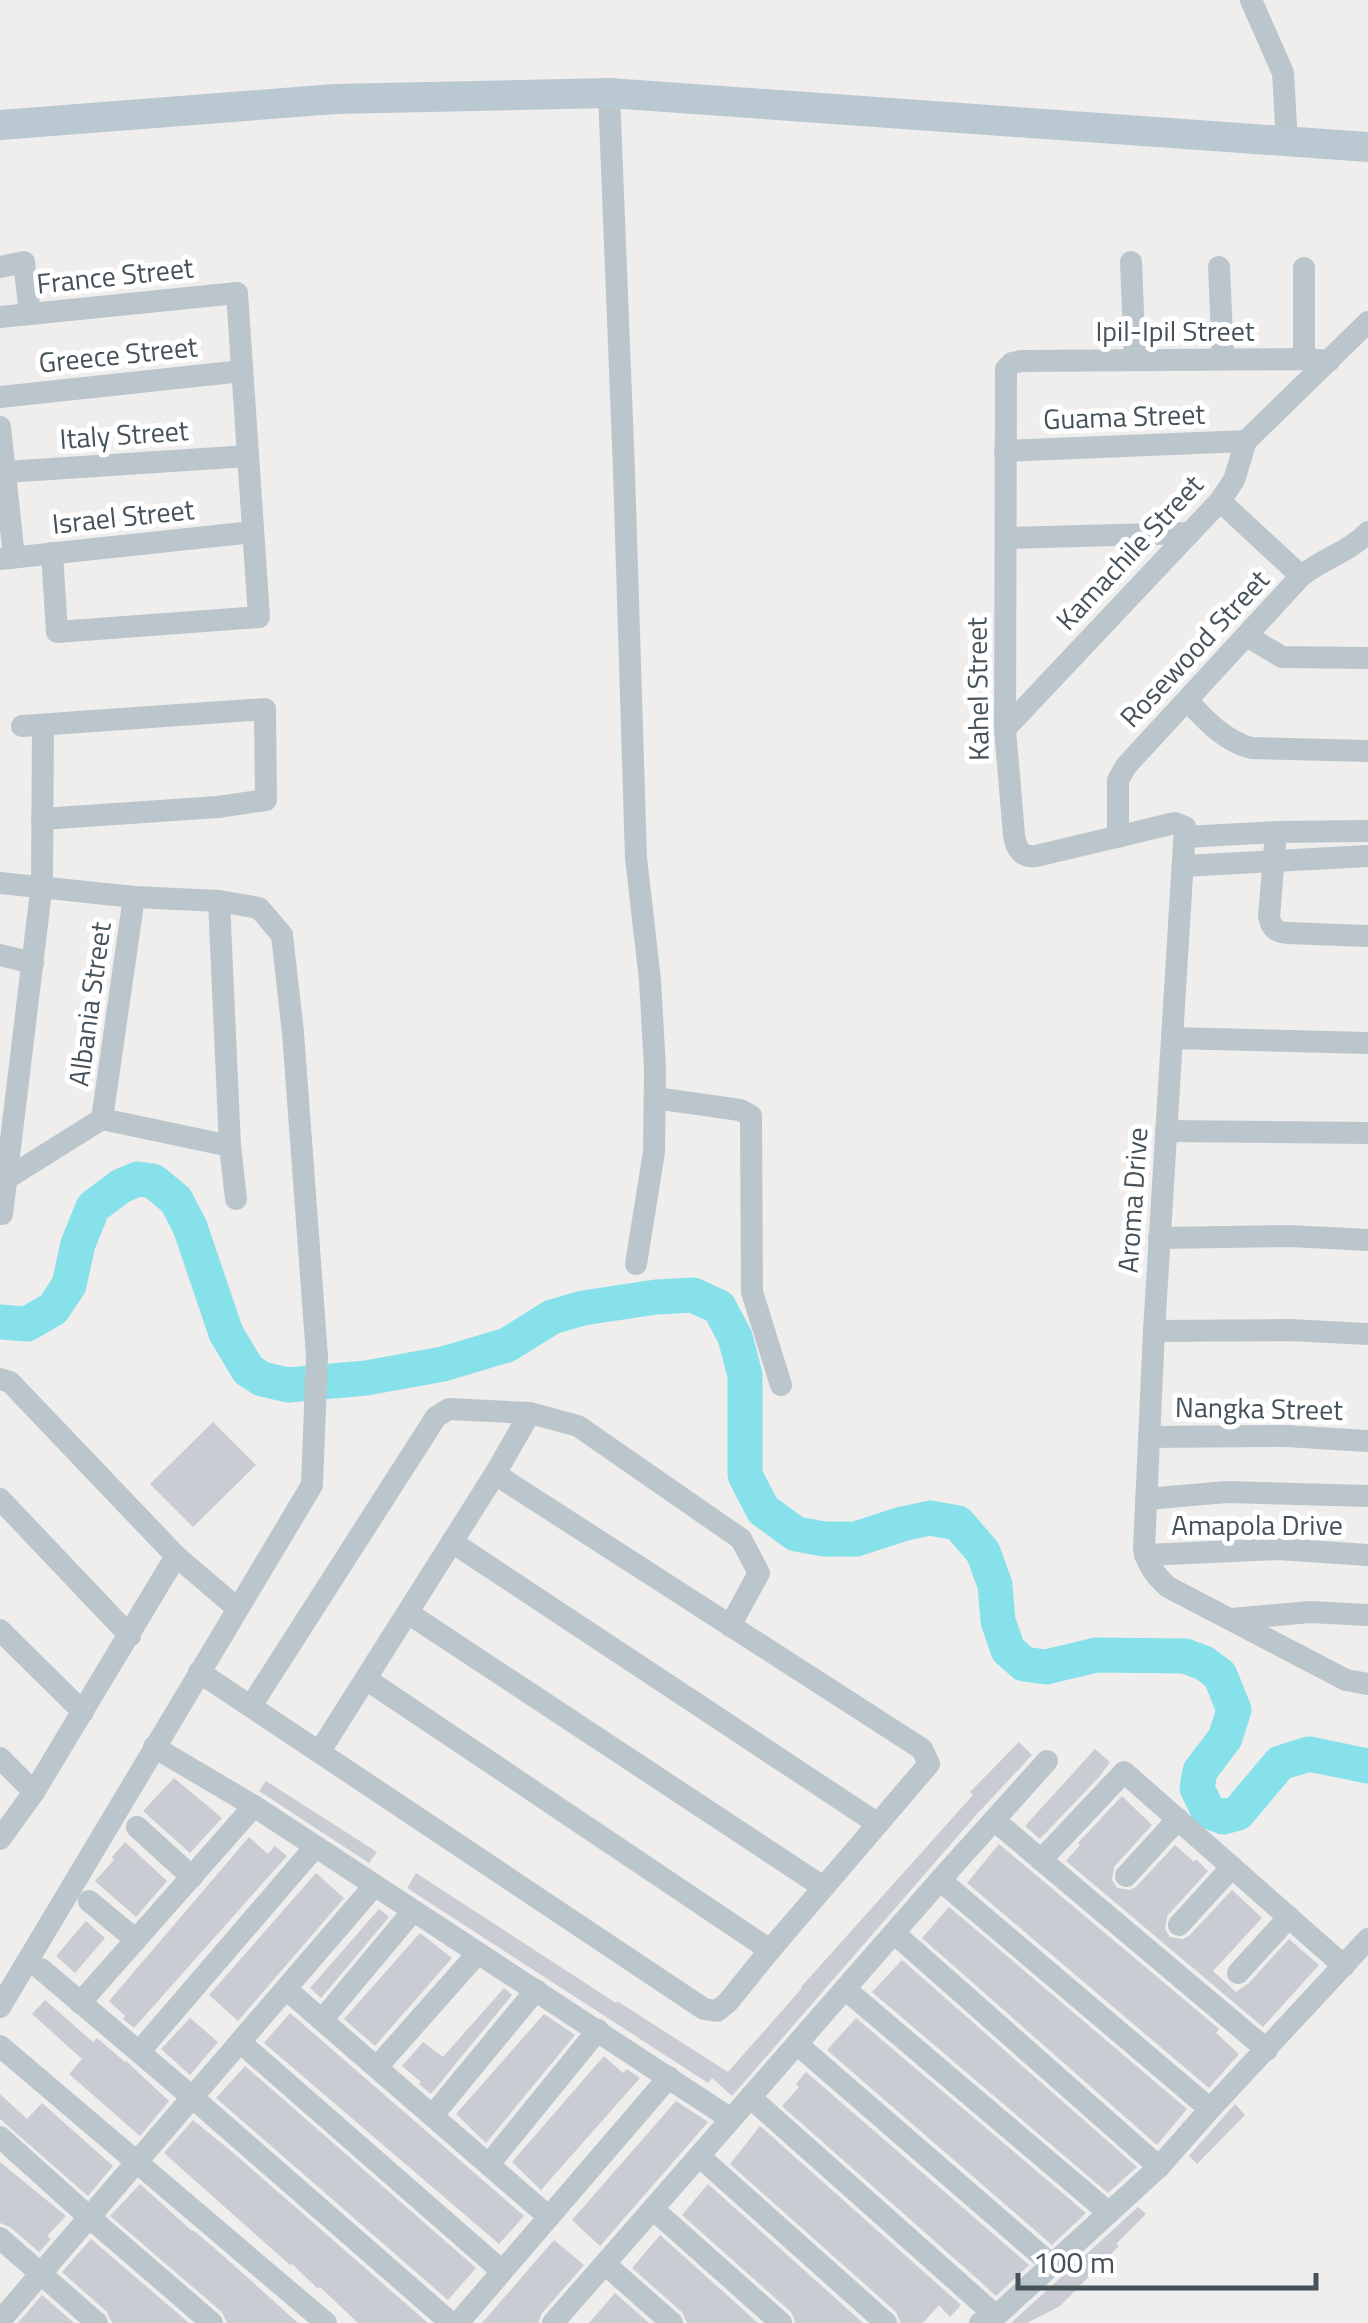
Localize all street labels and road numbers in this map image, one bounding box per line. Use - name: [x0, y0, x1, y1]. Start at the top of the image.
- street label: France Street: [34, 245, 196, 305]
- street label: Ipil-Ipil Street: [1095, 309, 1255, 352]
- street label: Greece Street: [36, 324, 200, 384]
- street label: Guama Street: [1042, 392, 1206, 440]
- street label: Italy Street: [58, 408, 190, 460]
- street label: Kamachile Street: [1045, 464, 1213, 640]
- street label: Israel Street: [50, 487, 196, 545]
- street label: Rosewood Street: [1109, 559, 1279, 737]
- street label: Kahel Street: [954, 616, 1000, 761]
- street label: Albania Street: [56, 919, 122, 1089]
- street label: Aroma Drive: [1105, 1126, 1159, 1274]
- street label: Nangka Street: [1175, 1385, 1344, 1431]
- street label: Amapola Drive: [1171, 1503, 1343, 1546]

